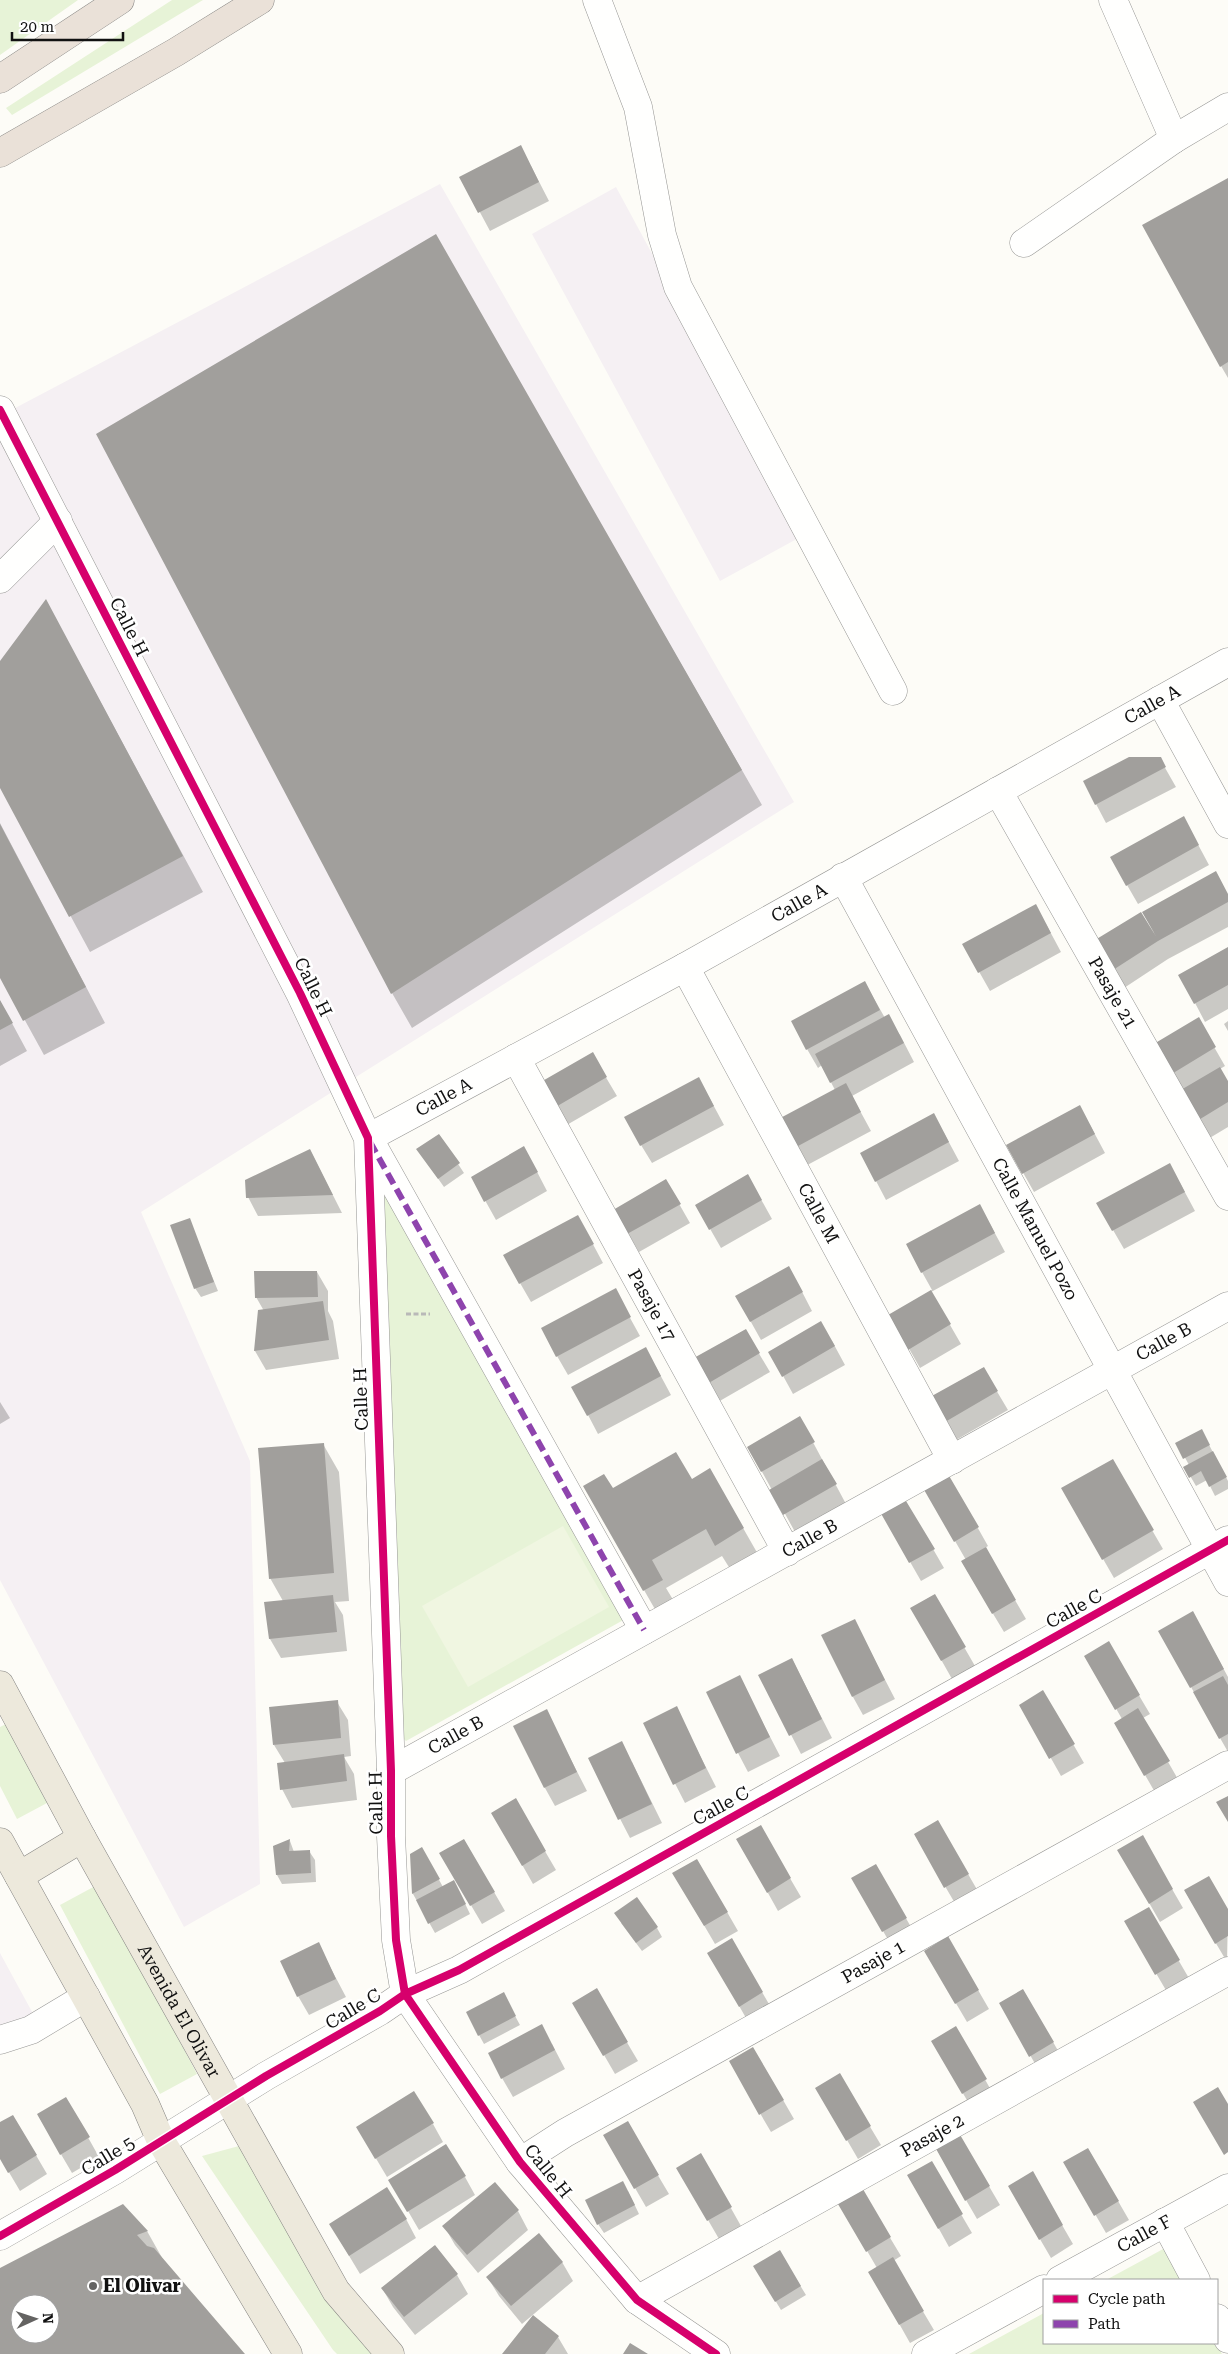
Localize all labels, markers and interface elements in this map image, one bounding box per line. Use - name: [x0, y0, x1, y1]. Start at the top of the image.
- scale bar: [12, 10, 124, 42]
- text: 20 m: [20, 18, 55, 36]
- street label: Calle H: [106, 594, 153, 660]
- street label: Calle A: [1120, 680, 1184, 728]
- street label: Calle A: [767, 878, 831, 927]
- street label: Pasaje 21: [1084, 953, 1142, 1032]
- street label: Calle H: [290, 954, 337, 1020]
- street label: Calle A: [412, 1073, 476, 1120]
- street label: Calle Manuel Pozo: [988, 1154, 1083, 1304]
- street label: Calle M: [794, 1179, 844, 1247]
- street label: Pasaje 17: [624, 1265, 680, 1345]
- street label: Calle B: [1132, 1317, 1195, 1365]
- street label: Calle H: [349, 1367, 372, 1431]
- street label: Calle B: [778, 1514, 841, 1562]
- street label: Calle C: [1042, 1585, 1106, 1633]
- street label: Calle B: [424, 1711, 487, 1758]
- street label: Calle H: [364, 1771, 387, 1835]
- street label: Calle C: [689, 1782, 753, 1830]
- street label: Pasaje 1: [838, 1936, 908, 1987]
- street label: Avenida El Olivar: [134, 1940, 225, 2081]
- street label: Calle C: [321, 1984, 384, 2033]
- street label: Pasaje 2: [897, 2109, 967, 2161]
- street label: Calle 5: [77, 2132, 138, 2180]
- street label: Calle H: [520, 2140, 576, 2202]
- street label: Calle F: [1113, 2210, 1175, 2257]
- place label: El Olivar: [103, 2275, 181, 2296]
- legend: [1043, 2279, 1218, 2344]
- marker: El Olivar: [87, 2280, 99, 2292]
- text: Cycle path: [1088, 2290, 1166, 2308]
- north arrow: [10, 2294, 60, 2344]
- text: N: [40, 2313, 56, 2324]
- text: Path: [1088, 2315, 1121, 2333]

